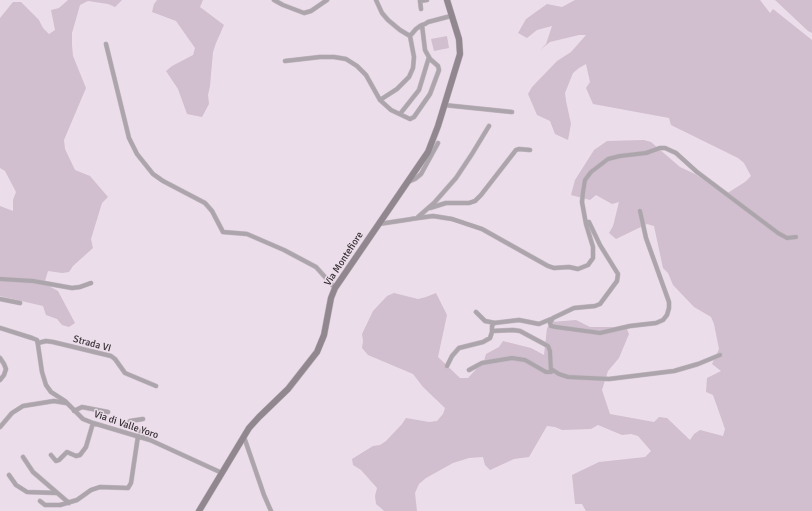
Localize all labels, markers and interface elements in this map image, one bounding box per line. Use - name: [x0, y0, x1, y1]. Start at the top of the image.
- street label: Via Montefiore: [322, 230, 366, 288]
- street label: Strada VI: [72, 333, 112, 355]
- street label: Via di Valle Yoro: [92, 408, 160, 442]

